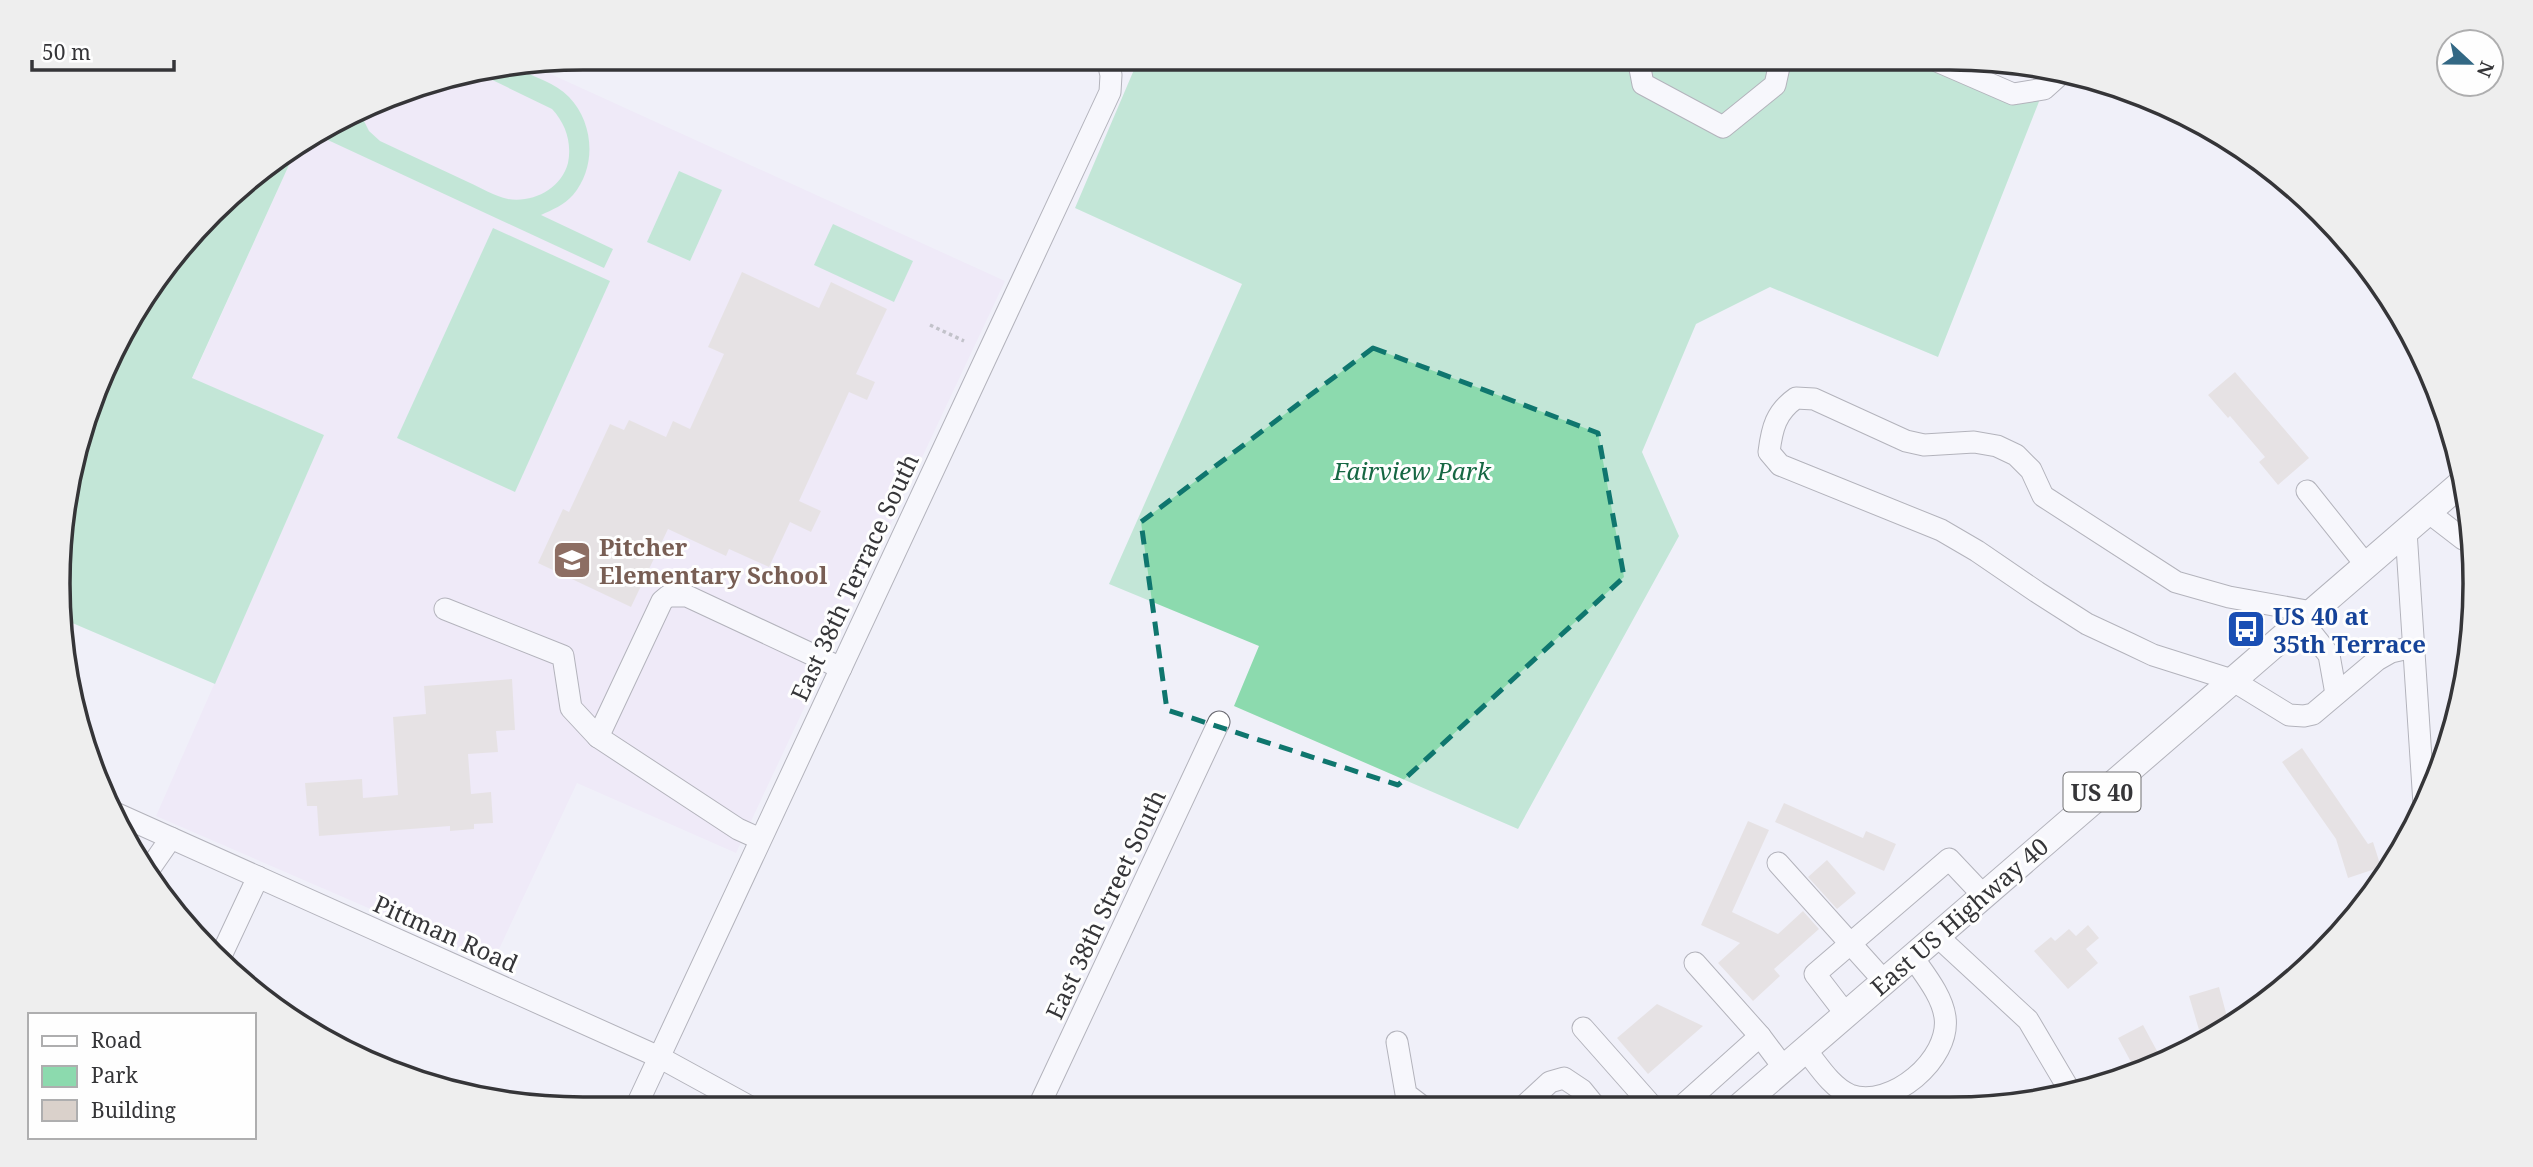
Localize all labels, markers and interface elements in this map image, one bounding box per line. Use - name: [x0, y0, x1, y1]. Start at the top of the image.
- scale bar: [32, 28, 173, 72]
- north arrow: [2435, 28, 2505, 98]
- text: 50 m: [42, 38, 91, 66]
- text: N: [2471, 58, 2501, 81]
- street label: East 38th Terrace South: [782, 448, 926, 706]
- park label: Fairview Park: [1332, 454, 1492, 487]
- place label: Pitcher Elementary School: [599, 530, 828, 591]
- school or university icon: Pitcher Elementary School: [551, 539, 593, 581]
- place label: US 40 at 35th Terrace: [2273, 599, 2426, 660]
- bus stop icon: US 40 at 35th Terrace: [2225, 608, 2267, 650]
- road number: US 40: [2064, 772, 2140, 812]
- street label: East 38th Street South: [1037, 784, 1173, 1024]
- street label: East US Highway 40: [1863, 830, 2055, 1002]
- street label: Pittman Road: [369, 886, 524, 980]
- legend: [28, 1013, 256, 1139]
- text: Road: [91, 1026, 142, 1054]
- text: Park: [91, 1061, 138, 1089]
- text: Building: [91, 1096, 176, 1124]

